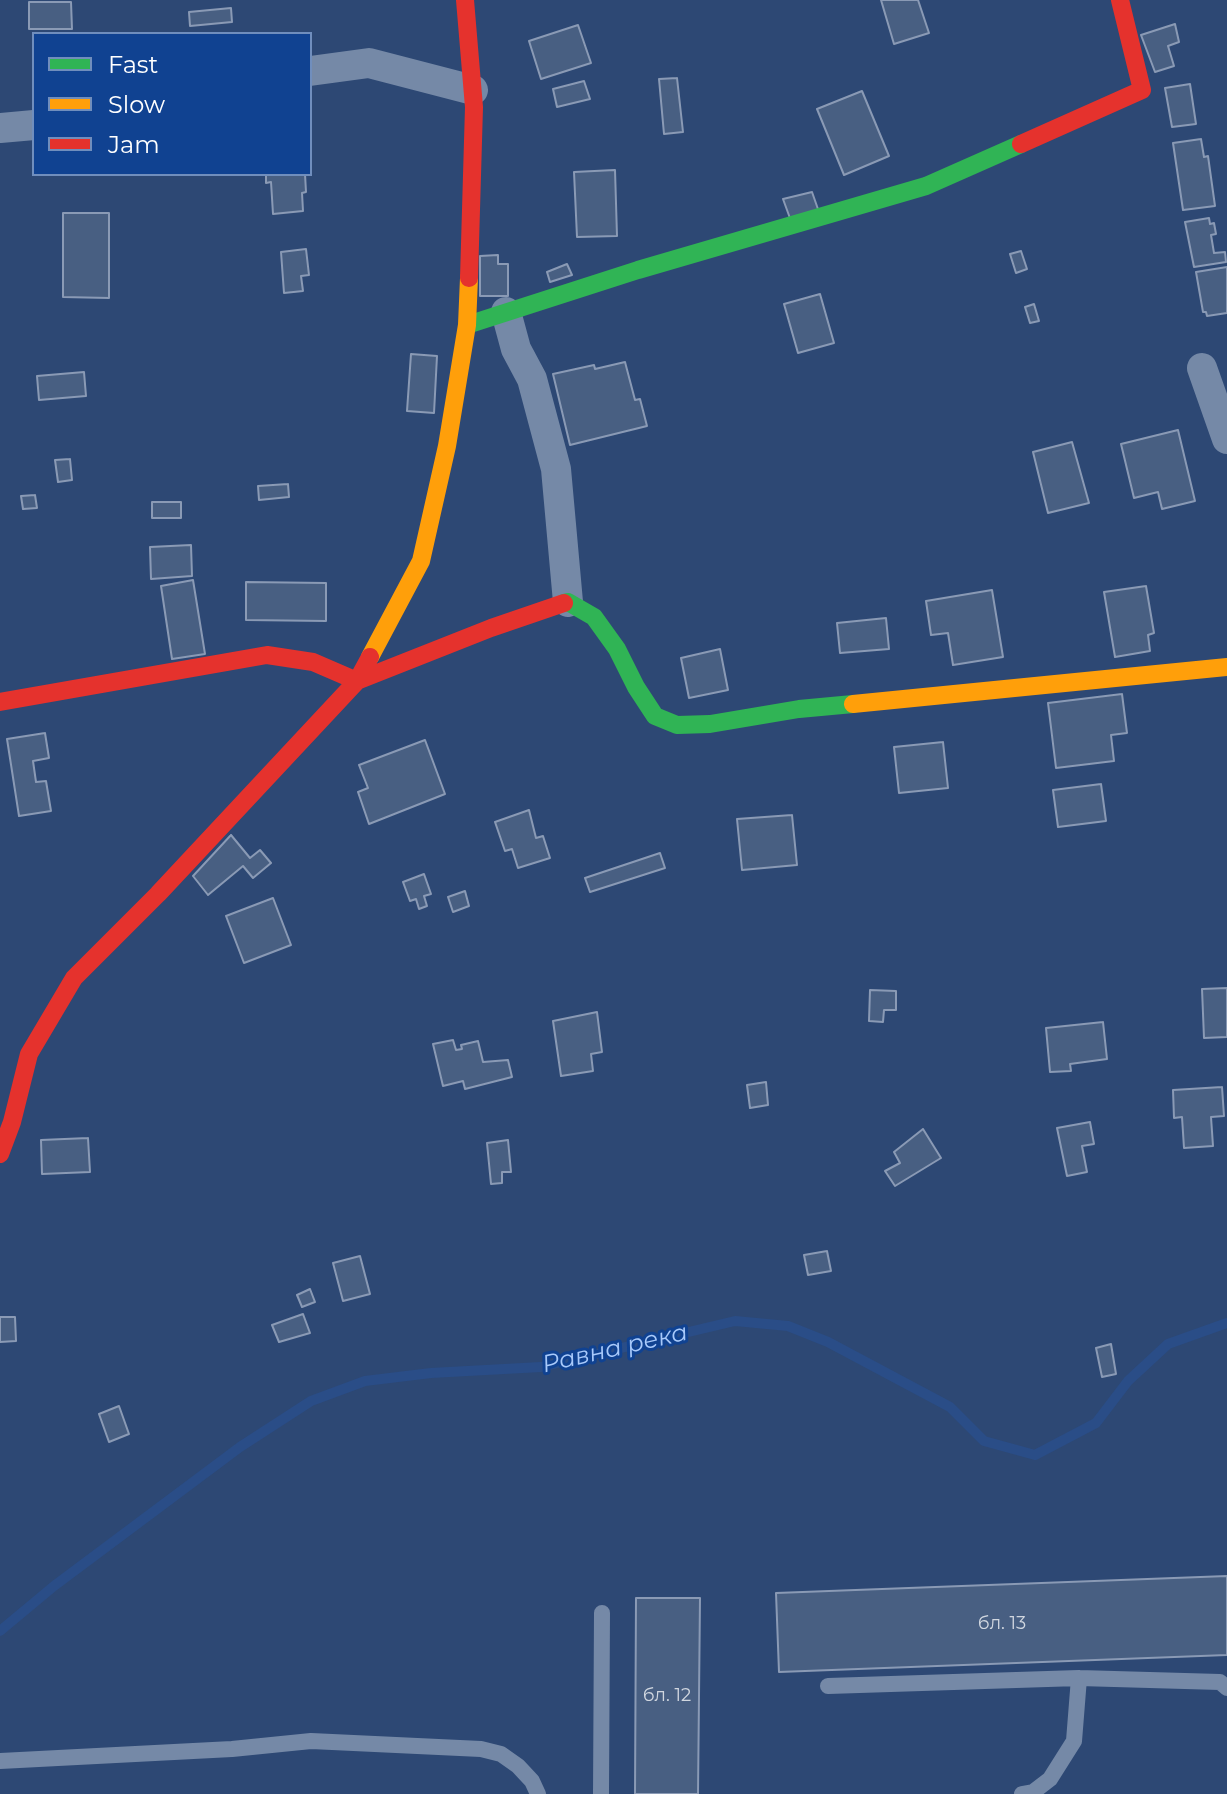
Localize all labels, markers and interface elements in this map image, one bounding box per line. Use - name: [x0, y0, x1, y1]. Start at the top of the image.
- legend: [32, 32, 312, 176]
- text: Fast: [108, 50, 158, 79]
- text: Slow: [108, 90, 165, 119]
- text: Jam: [108, 130, 160, 159]
- water label: Равна река: [539, 1318, 691, 1380]
- house number: бл. 13: [978, 1613, 1026, 1635]
- house number: бл. 12: [643, 1685, 691, 1707]

